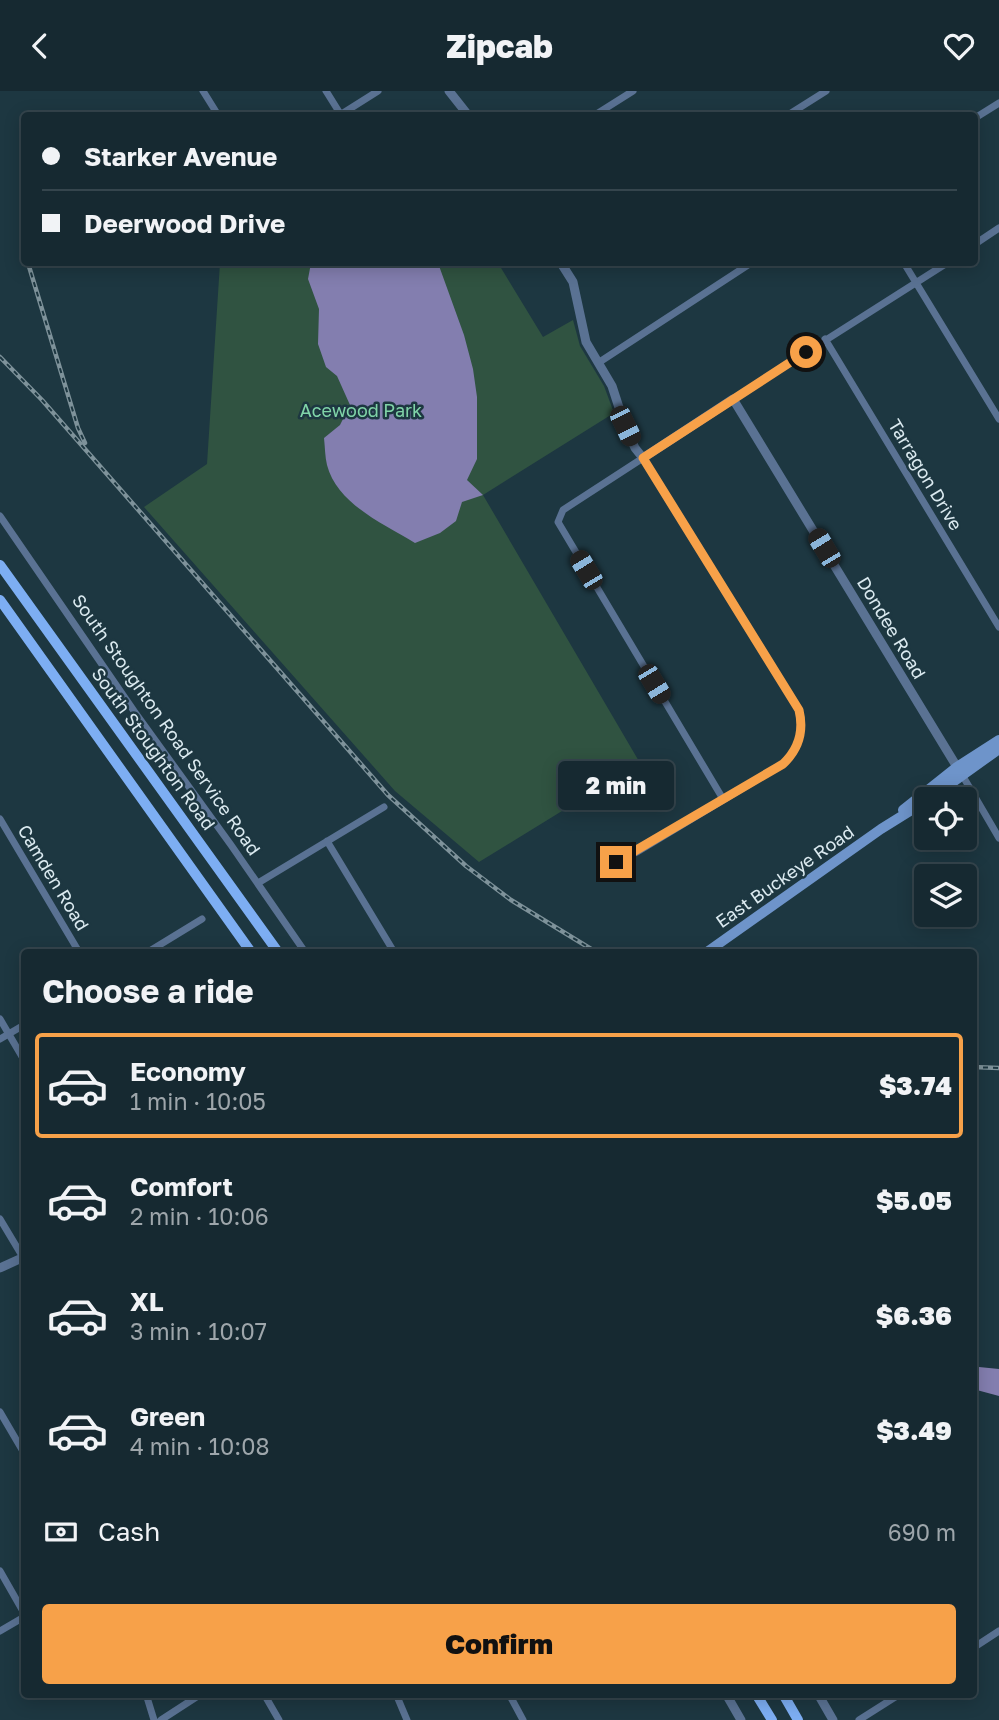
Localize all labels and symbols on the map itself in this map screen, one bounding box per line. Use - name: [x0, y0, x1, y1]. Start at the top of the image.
- route start: [790, 336, 822, 368]
- park label: Acewood Park: [300, 399, 422, 421]
- car: [607, 403, 644, 449]
- street label: Tarragon Drive: [884, 415, 968, 534]
- car: [805, 525, 844, 571]
- car: [567, 547, 606, 593]
- street label: Dondee Road: [853, 573, 931, 682]
- street label: South Stoughton Road Service Road: [67, 590, 265, 860]
- car: [635, 661, 674, 707]
- street label: South Stoughton Road: [87, 664, 219, 834]
- callout: 2 min: [558, 761, 674, 809]
- street label: East Buckeye Road: [711, 820, 858, 932]
- street label: Camden Road: [14, 821, 94, 934]
- route end: [600, 846, 632, 878]

